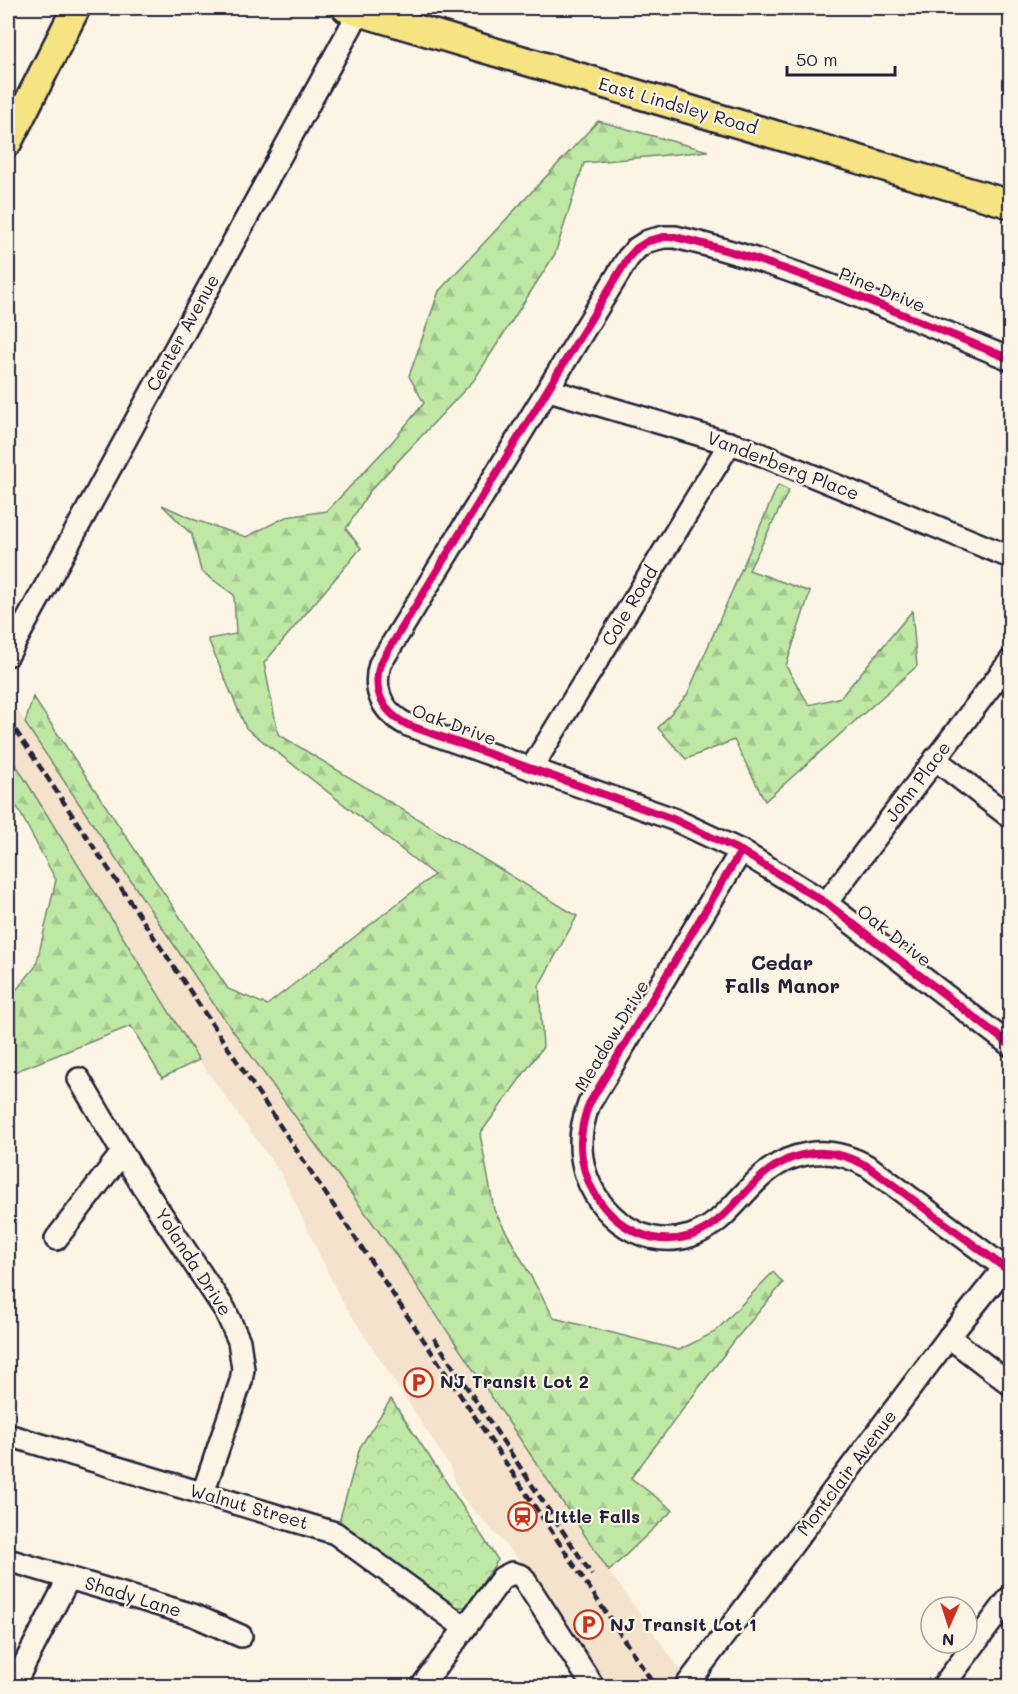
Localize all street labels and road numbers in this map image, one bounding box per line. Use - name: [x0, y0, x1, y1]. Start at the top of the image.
- street label: East Lindsley Road: [596, 71, 761, 139]
- street label: Pine Drive: [836, 261, 929, 317]
- street label: Center Avenue: [140, 270, 224, 395]
- street label: Vanderberg Place: [704, 425, 863, 505]
- street label: Cole Road: [596, 561, 663, 650]
- street label: Oak Drive: [409, 698, 500, 750]
- street label: John Place: [879, 736, 955, 827]
- street label: Oak Drive: [852, 899, 937, 972]
- street label: Meadow Drive: [568, 975, 654, 1096]
- street label: Yolanda Drive: [150, 1203, 238, 1320]
- street label: Montclair Avenue: [791, 1405, 901, 1540]
- street label: Walnut Street: [187, 1478, 311, 1534]
- street label: Shady Lane: [82, 1570, 185, 1622]

